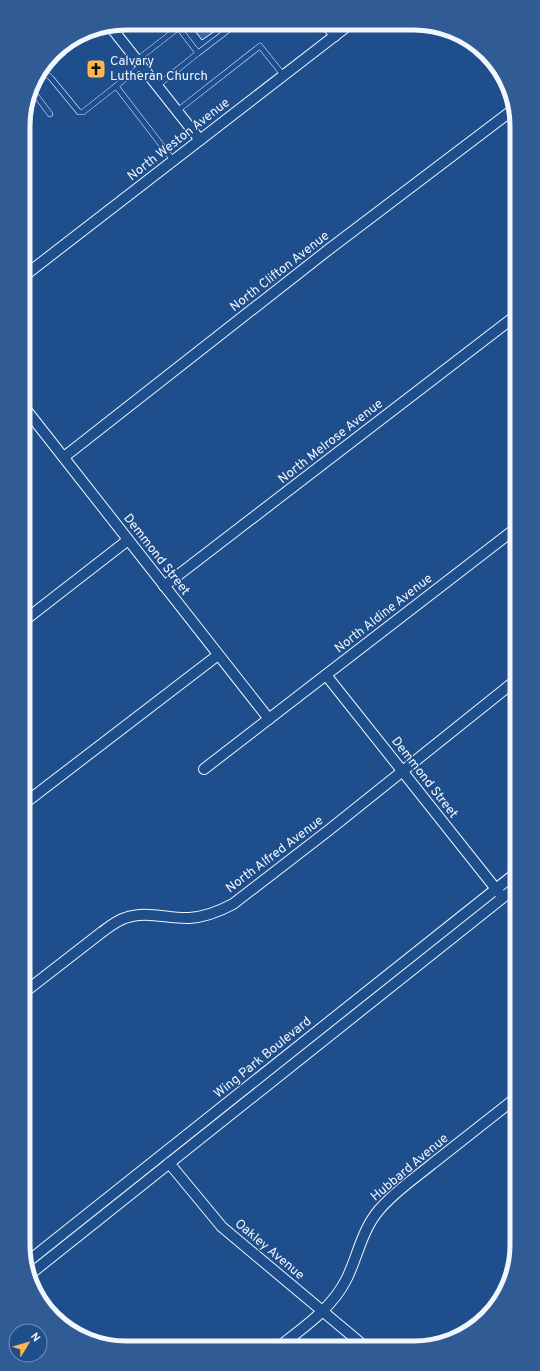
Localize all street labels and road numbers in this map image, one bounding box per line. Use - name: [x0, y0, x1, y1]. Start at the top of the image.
- street label: North Weston Avenue: [125, 95, 233, 185]
- street label: North Clifton Avenue: [227, 228, 333, 316]
- street label: North Melrose Avenue: [275, 396, 387, 488]
- street label: Demmond Street: [119, 511, 193, 599]
- street label: North Aldine Avenue: [332, 571, 436, 657]
- street label: Demmond Street: [387, 734, 461, 822]
- street label: North Alfred Avenue: [223, 813, 327, 897]
- street label: Wing Park Boulevard: [211, 1014, 315, 1102]
- street label: Hubbard Avenue: [368, 1131, 452, 1205]
- street label: Oakley Avenue: [231, 1216, 307, 1284]

